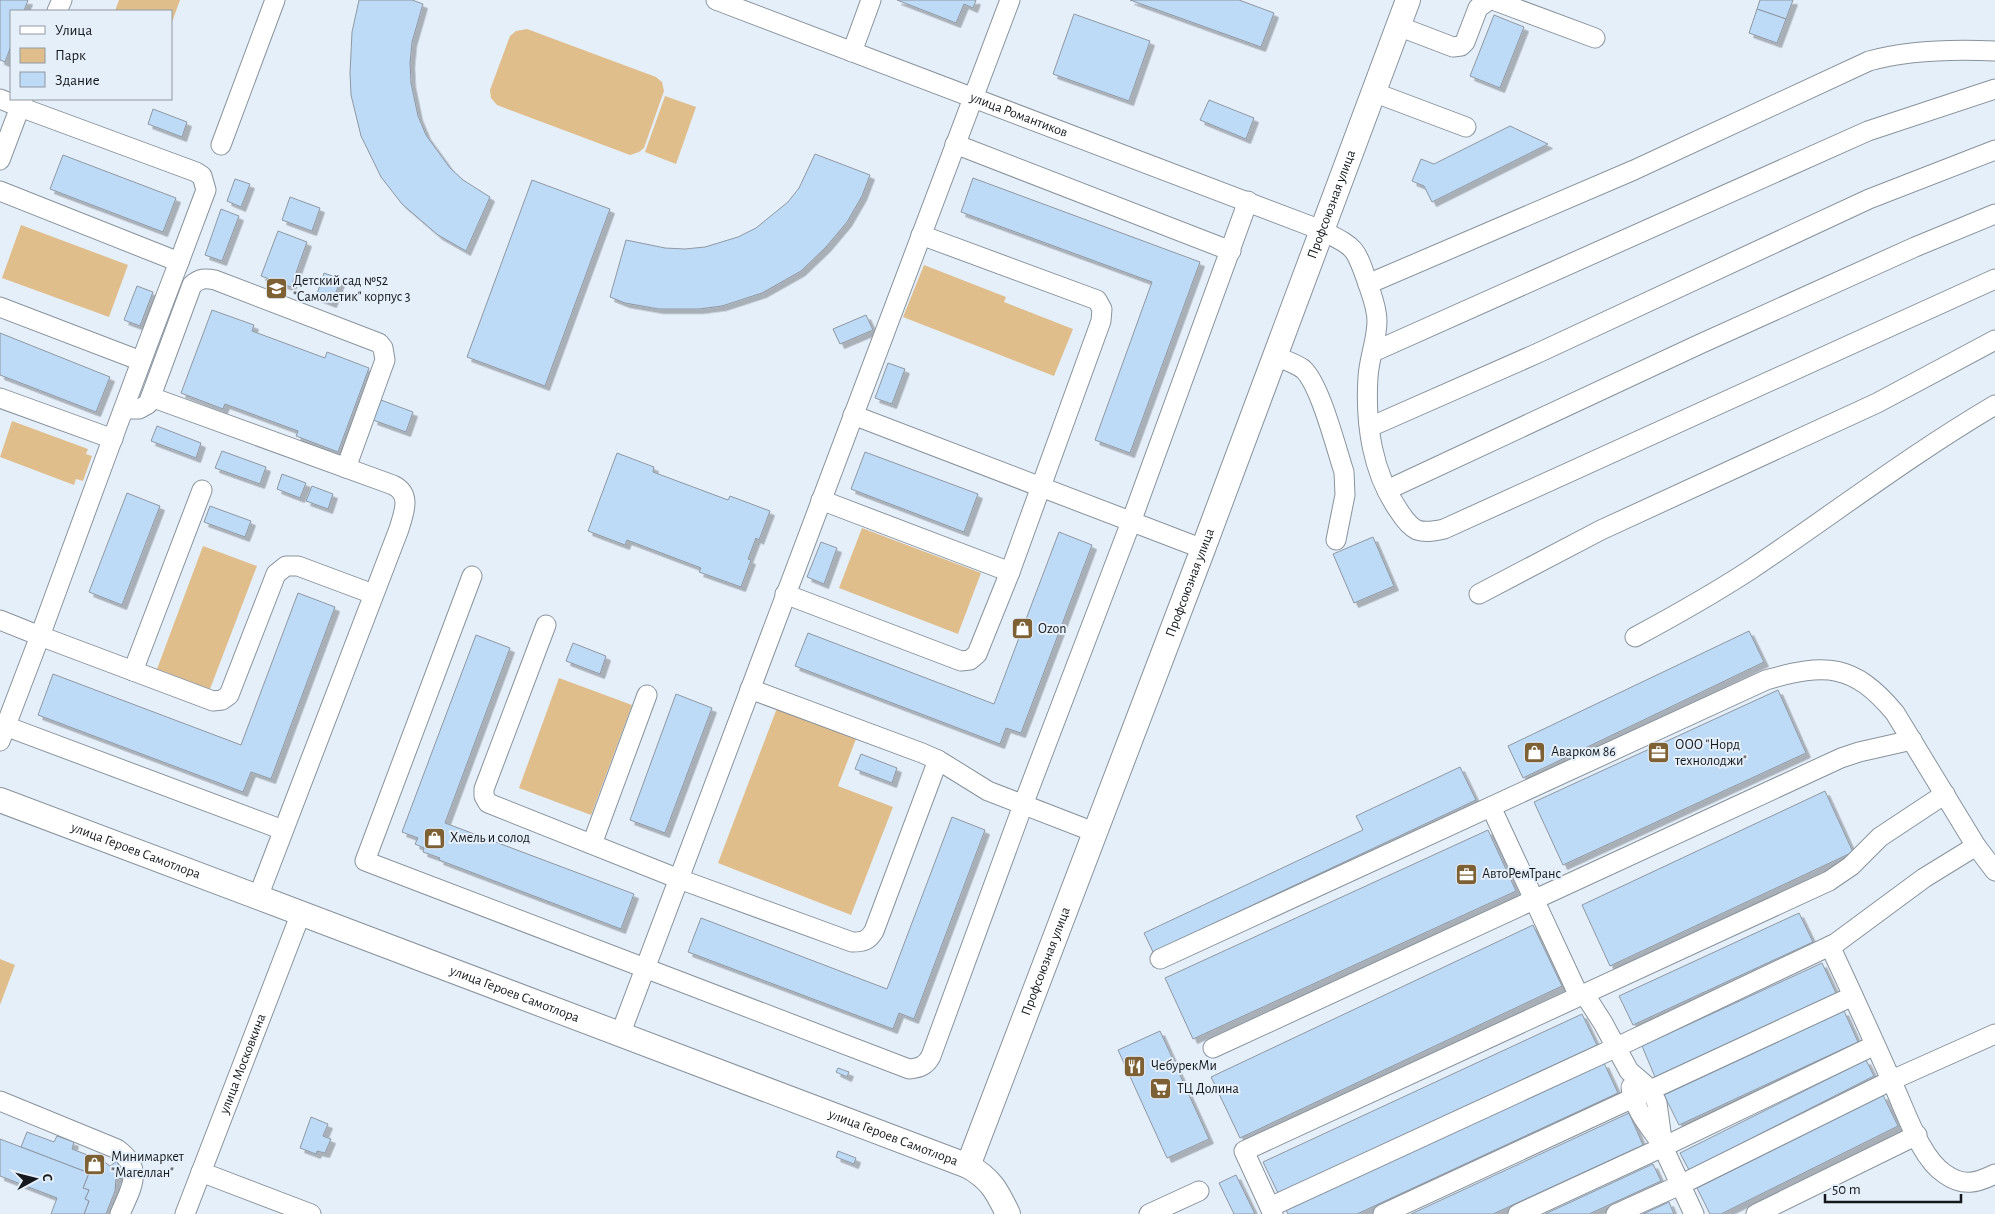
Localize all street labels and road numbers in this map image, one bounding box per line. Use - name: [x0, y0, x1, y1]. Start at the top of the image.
- street label: улица Романтиков: [967, 90, 1070, 140]
- street label: Профсоюзная улица: [1305, 148, 1358, 261]
- street label: Профсоюзная улица: [1163, 526, 1217, 639]
- street label: улица Героев Самотлора: [68, 820, 203, 882]
- street label: Профсоюзная улица: [1019, 905, 1073, 1017]
- street label: улица Героев Самотлора: [447, 963, 582, 1025]
- street label: улица Московкина: [217, 1011, 269, 1117]
- street label: улица Героев Самотлора: [826, 1107, 960, 1169]

